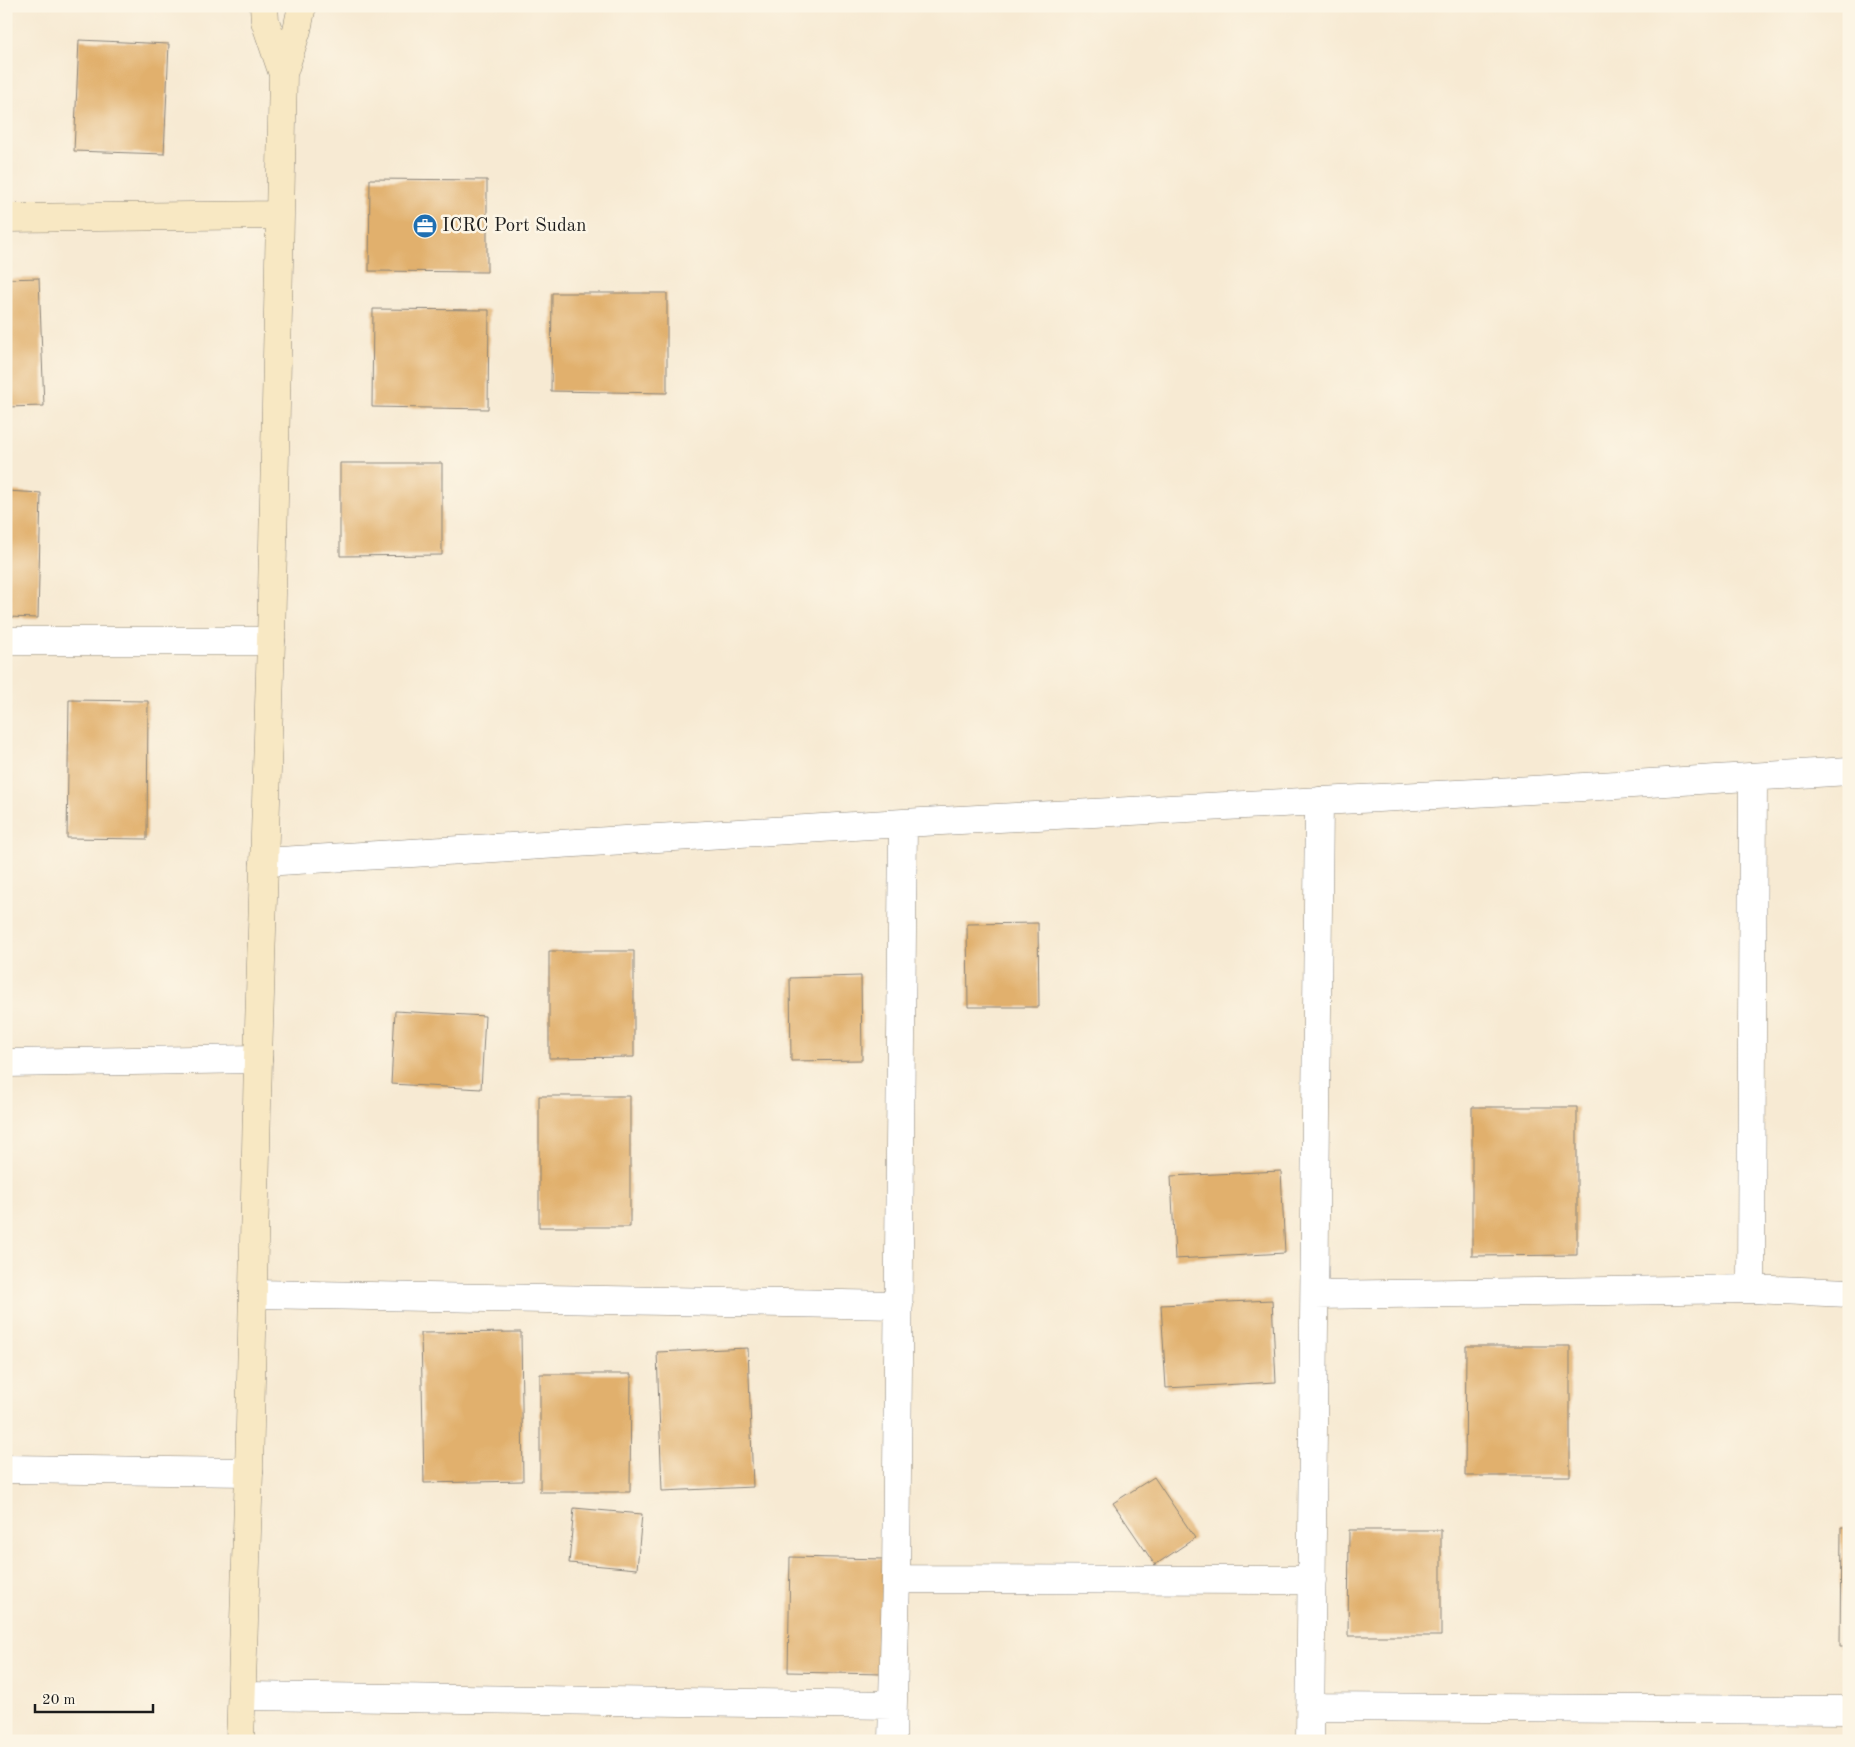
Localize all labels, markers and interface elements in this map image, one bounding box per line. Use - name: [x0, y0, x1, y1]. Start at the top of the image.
- office icon: ICRC Port Sudan: [412, 213, 438, 239]
- place label: ICRC Port Sudan: [442, 217, 586, 236]
- scale bar: [35, 1682, 152, 1714]
- text: 20 m: [42, 1693, 76, 1708]

